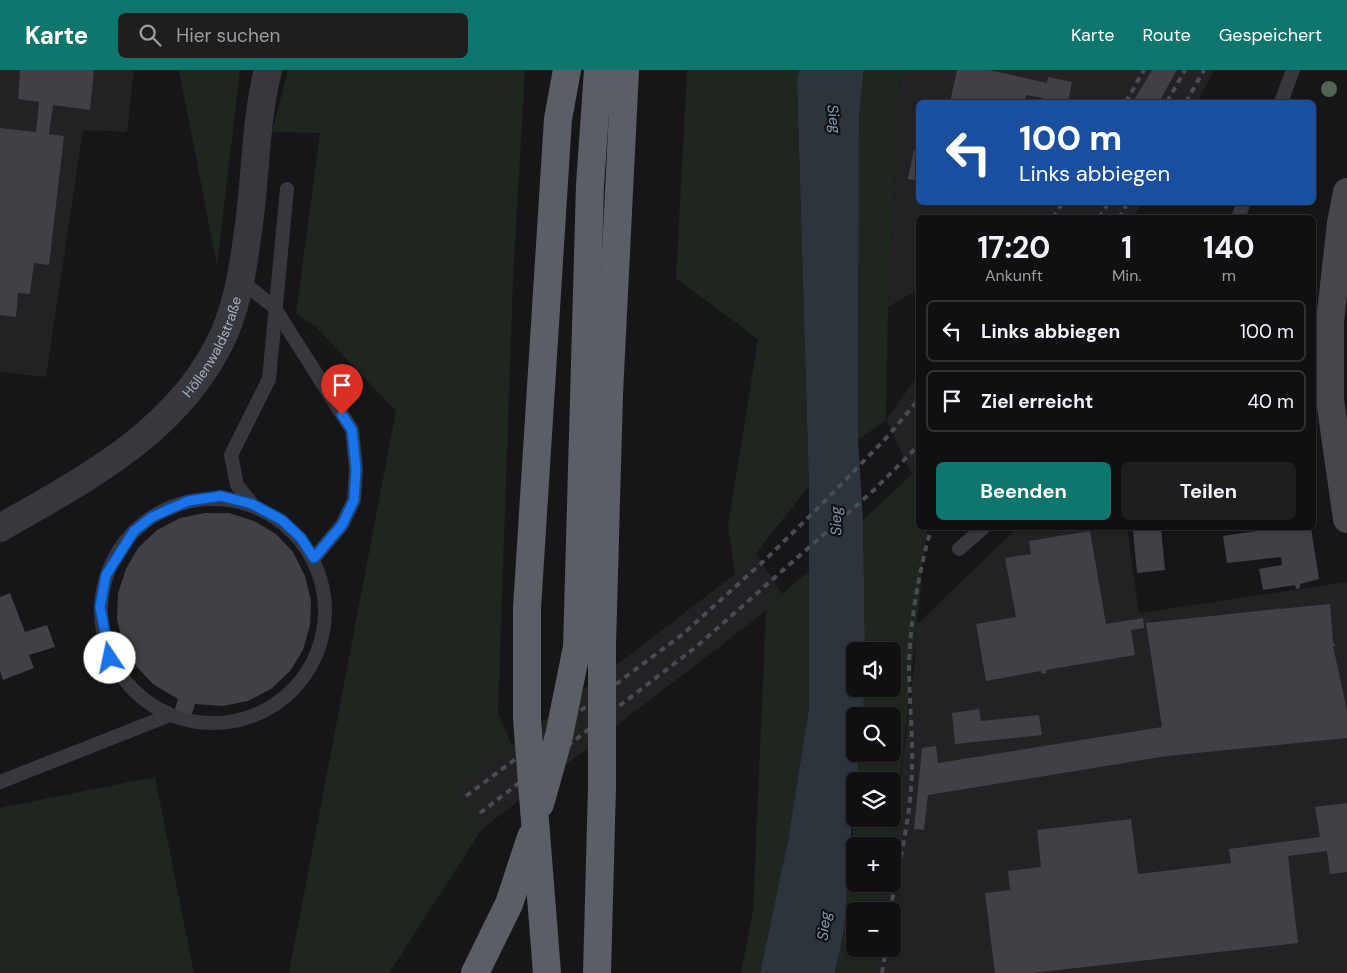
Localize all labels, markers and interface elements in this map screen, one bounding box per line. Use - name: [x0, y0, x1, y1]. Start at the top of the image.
- search box: [118, 13, 468, 58]
- text: Karte: [25, 20, 88, 51]
- icon: search: [136, 21, 164, 49]
- text: Hier suchen: [176, 23, 281, 48]
- text: Karte: [1071, 23, 1115, 47]
- text: Route: [1143, 23, 1191, 47]
- text: Gespeichert: [1219, 23, 1322, 47]
- water label: Sieg: [822, 103, 846, 135]
- text: 100 m: [1019, 115, 1122, 161]
- icon: left: [936, 120, 1001, 185]
- text: Links abbiegen: [1019, 159, 1170, 188]
- text: 17:20: [977, 228, 1050, 267]
- text: 1: [1121, 228, 1132, 267]
- text: 140: [1203, 228, 1255, 267]
- text: Ankunft: [985, 265, 1043, 286]
- text: Min.: [1112, 265, 1142, 286]
- text: m: [1222, 265, 1236, 286]
- street label: Höllenwaldstraße: [178, 294, 245, 401]
- icon: left: [938, 317, 966, 345]
- text: Links abbiegen: [981, 319, 1120, 344]
- text: 100 m: [1240, 319, 1294, 344]
- pin: [321, 364, 363, 415]
- icon: arrive: [328, 371, 356, 399]
- icon: arrive: [938, 387, 966, 415]
- text: Ziel erreicht: [981, 389, 1093, 414]
- text: 40 m: [1247, 389, 1294, 414]
- button: Beenden: [936, 462, 1111, 520]
- button: Teilen: [1121, 462, 1296, 520]
- water label: Sieg: [826, 506, 846, 536]
- position arrow: [83, 631, 135, 683]
- map controls: [846, 642, 901, 957]
- button: sound: [846, 642, 901, 697]
- button: search: [846, 707, 901, 762]
- button: layers: [846, 772, 901, 827]
- button: +: [846, 837, 901, 892]
- button: −: [846, 902, 901, 957]
- water label: Sieg: [813, 910, 836, 942]

